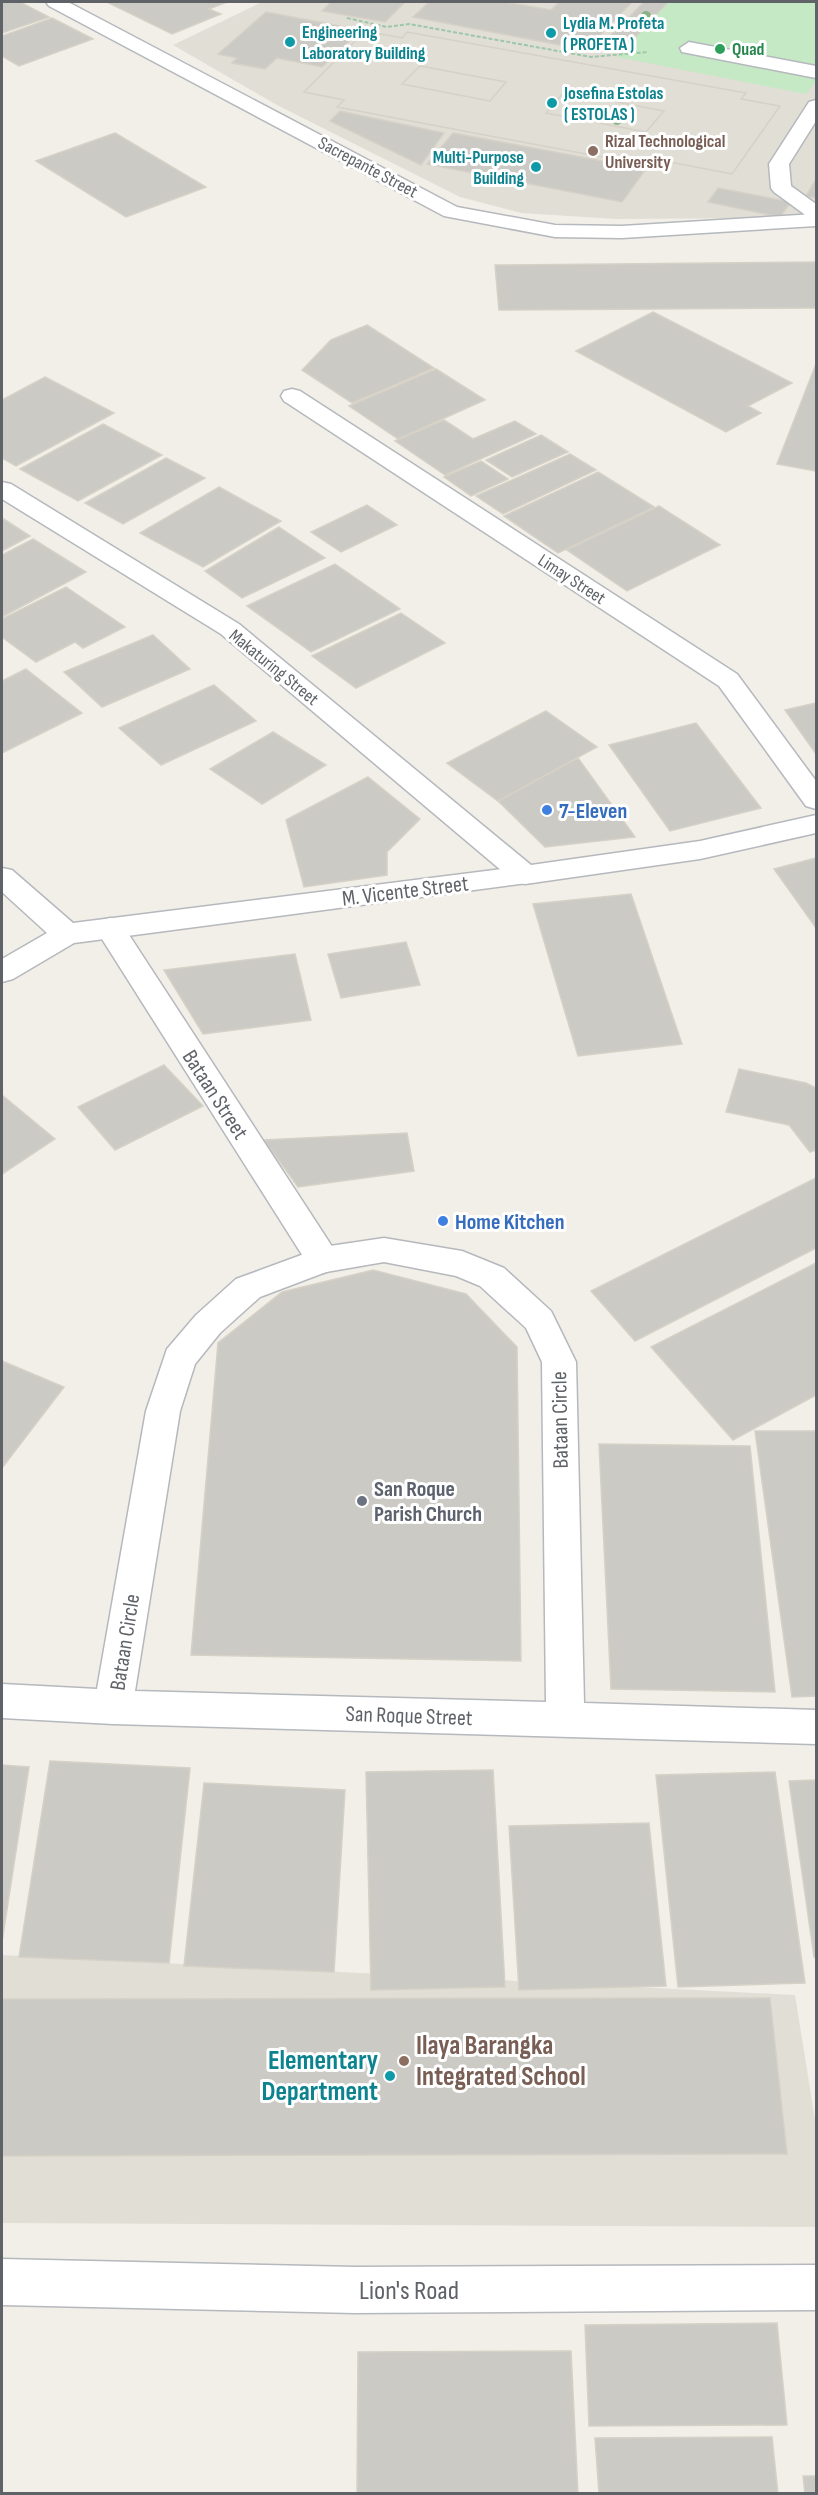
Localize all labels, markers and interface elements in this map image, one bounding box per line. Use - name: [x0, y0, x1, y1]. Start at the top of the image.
- place label: Lydia M. Profeta ( PROFETA ): [563, 13, 664, 55]
- place label: Engineering Laboratory Building: [302, 22, 426, 64]
- marker: Lydia M. Profeta ( PROFETA ): [544, 26, 558, 40]
- marker: Engineering Laboratory Building: [283, 35, 297, 49]
- place label: Quad: [732, 39, 765, 60]
- marker: Quad: [713, 42, 727, 56]
- place label: Josefina Estolas ( ESTOLAS ): [563, 83, 664, 125]
- marker: Josefina Estolas ( ESTOLAS ): [545, 96, 559, 110]
- place label: Rizal Technological University: [605, 131, 725, 173]
- street label: Sacrepante Street: [315, 132, 421, 203]
- marker: Rizal Technological University: [586, 144, 600, 158]
- place label: Multi-Purpose Building: [433, 147, 524, 189]
- marker: Multi-Purpose Building: [529, 160, 543, 174]
- street label: Limay Street: [534, 550, 610, 609]
- street label: Makaturing Street: [225, 625, 323, 710]
- place label: 7-Eleven: [559, 798, 627, 825]
- marker: 7-Eleven: [540, 803, 554, 817]
- street label: M. Vicente Street: [340, 870, 470, 913]
- street label: Bataan Street: [176, 1045, 254, 1145]
- place label: Home Kitchen: [455, 1209, 564, 1236]
- marker: Home Kitchen: [436, 1214, 450, 1228]
- street label: Bataan Circle: [546, 1371, 575, 1469]
- place label: San Roque Parish Church: [374, 1476, 482, 1528]
- marker: San Roque Parish Church: [355, 1494, 369, 1508]
- street label: Bataan Circle: [105, 1592, 146, 1692]
- street label: San Roque Street: [345, 1701, 473, 1732]
- place label: Ilaya Barangka Integrated School: [416, 2030, 586, 2093]
- place label: Elementary Department: [262, 2045, 378, 2108]
- marker: Ilaya Barangka Integrated School: [397, 2054, 411, 2068]
- marker: Elementary Department: [383, 2069, 397, 2083]
- street label: Lion's Road: [359, 2275, 459, 2307]

